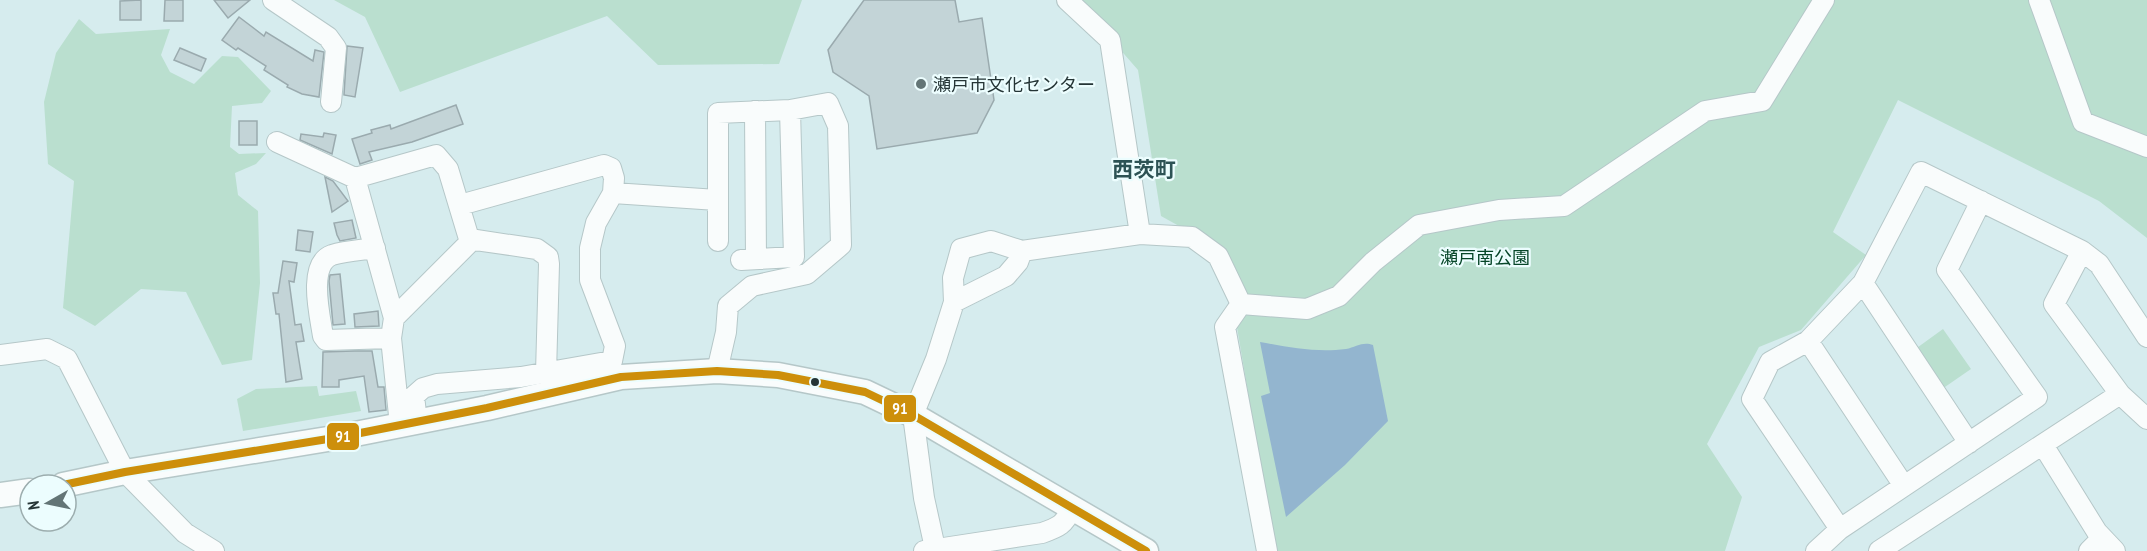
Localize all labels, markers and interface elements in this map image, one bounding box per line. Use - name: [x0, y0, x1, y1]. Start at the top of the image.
- place label: 瀬戸市文化センター: [933, 73, 1095, 96]
- marker: 瀬戸市文化センター: [914, 77, 928, 91]
- district label: 西茨町: [1113, 156, 1176, 183]
- park label: 瀬戸南公園: [1440, 246, 1530, 269]
- unlabelled marker: [809, 376, 821, 388]
- line badge: 91: [883, 394, 917, 423]
- text: 91: [892, 398, 908, 418]
- line badge: 91: [326, 422, 360, 451]
- text: 91: [335, 426, 351, 446]
- north arrow: [18, 473, 78, 533]
- text: N: [23, 500, 44, 511]

